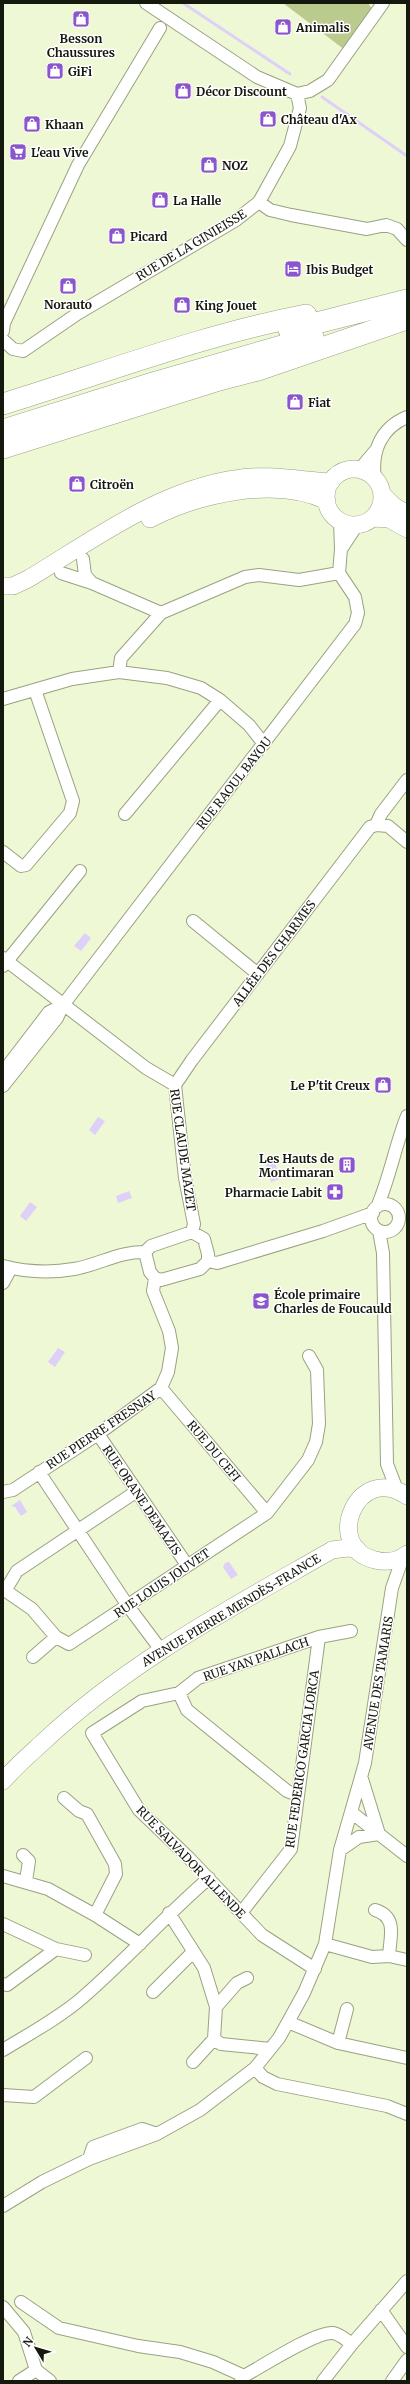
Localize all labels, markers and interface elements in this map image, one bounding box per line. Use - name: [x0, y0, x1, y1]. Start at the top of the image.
- shop icon: Besson Chaussures: [71, 9, 91, 29]
- shop icon: Animalis: [273, 17, 293, 37]
- place label: Animalis: [295, 20, 350, 35]
- place label: Besson Chaussures: [47, 31, 115, 60]
- shop icon: GiFi: [45, 61, 65, 81]
- place label: GiFi: [68, 64, 92, 79]
- shop icon: Décor Discount: [173, 81, 193, 101]
- place label: Décor Discount: [196, 84, 287, 99]
- shop icon: Château d'Ax: [258, 109, 278, 129]
- place label: Château d'Ax: [281, 112, 358, 127]
- shop icon: Khaan: [22, 114, 42, 134]
- place label: Khaan: [45, 117, 84, 132]
- supermarket icon: L'eau Vive: [8, 142, 28, 162]
- place label: L'eau Vive: [31, 145, 89, 160]
- shop icon: NOZ: [199, 155, 219, 175]
- place label: NOZ: [222, 158, 248, 173]
- shop icon: La Halle: [150, 190, 170, 210]
- place label: La Halle: [173, 193, 222, 208]
- street label: RUE DE LA GINIEISSE: [133, 206, 249, 284]
- shop icon: Picard: [107, 226, 127, 246]
- place label: Picard: [130, 229, 168, 244]
- hotel icon: Ibis Budget: [283, 259, 303, 279]
- place label: Ibis Budget: [306, 262, 374, 277]
- shop icon: Norauto: [58, 276, 78, 296]
- shop icon: King Jouet: [172, 295, 192, 315]
- place label: Norauto: [44, 297, 92, 312]
- place label: King Jouet: [195, 298, 257, 313]
- shop icon: Fiat: [285, 392, 305, 412]
- place label: Fiat: [308, 395, 331, 410]
- shop icon: Citroën: [67, 474, 87, 494]
- place label: Citroën: [90, 477, 134, 492]
- street label: RUE RAOUL BAYOU: [193, 734, 275, 832]
- street label: ALLÉE DES CHARMES: [229, 897, 319, 1010]
- shop icon: Le P'tit Creux: [373, 1075, 393, 1095]
- place label: Le P'tit Creux: [290, 1078, 371, 1093]
- street label: RUE CLAUDE MAZET: [167, 1088, 199, 1213]
- place label: Les Hauts de Montimaran: [259, 1151, 335, 1180]
- building icon: Les Hauts de Montimaran: [337, 1155, 357, 1175]
- pharmacy icon: Pharmacie Labit: [325, 1182, 345, 1202]
- place label: Pharmacie Labit: [225, 1185, 322, 1200]
- place label: École primaire Charles de Foucauld: [274, 1286, 392, 1316]
- school or university icon: École primaire Charles de Foucauld: [251, 1291, 271, 1311]
- street label: RUE PIERRE FRESNAY: [43, 1388, 159, 1472]
- street label: RUE DU CEFI: [184, 1417, 244, 1485]
- street label: RUE ORANE DEMAZIS: [100, 1442, 184, 1558]
- street label: RUE LOUIS JOUVET: [111, 1545, 214, 1621]
- street label: AVENUE PIERRE MENDÈS-FRANCE: [138, 1550, 323, 1670]
- street label: AVENUE DES TAMARIS: [360, 1615, 396, 1752]
- street label: RUE YAN PALLACH: [201, 1634, 311, 1684]
- street label: RUE FEDERICO GARCIA LORCA: [282, 1668, 322, 1849]
- street label: RUE SALVADOR ALLENDE: [133, 1803, 249, 1922]
- north arrow: [16, 2328, 56, 2368]
- text: N: [20, 2334, 36, 2350]

